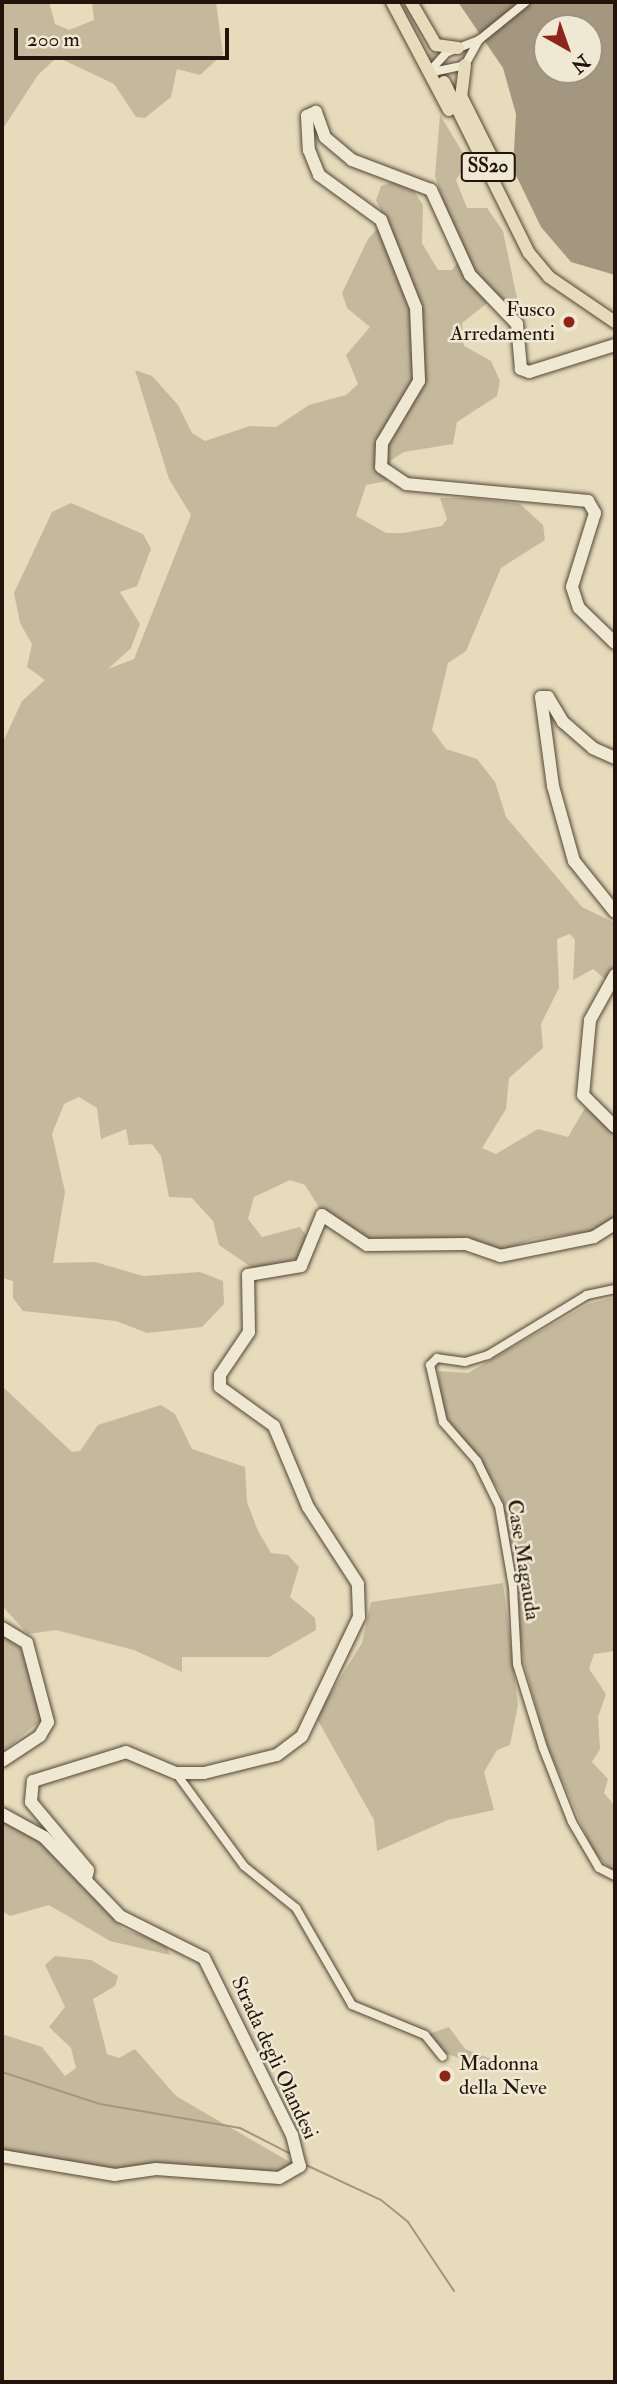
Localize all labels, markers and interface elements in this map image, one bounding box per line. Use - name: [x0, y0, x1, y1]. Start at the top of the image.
- scale bar: [18, 14, 233, 58]
- north arrow: [533, 14, 603, 84]
- text: 200 m: [27, 26, 80, 53]
- text: N: [566, 49, 594, 78]
- road number: SS20: [460, 152, 516, 182]
- place label: Fusco Arredamenti: [450, 297, 555, 347]
- marker: Fusco Arredamenti: [561, 314, 577, 330]
- street label: Case Magauda: [501, 1498, 545, 1622]
- street label: Strada degli Olandesi: [225, 1973, 323, 2143]
- place label: Madonna della Neve: [459, 2051, 547, 2101]
- marker: Madonna della Neve: [437, 2068, 453, 2084]

